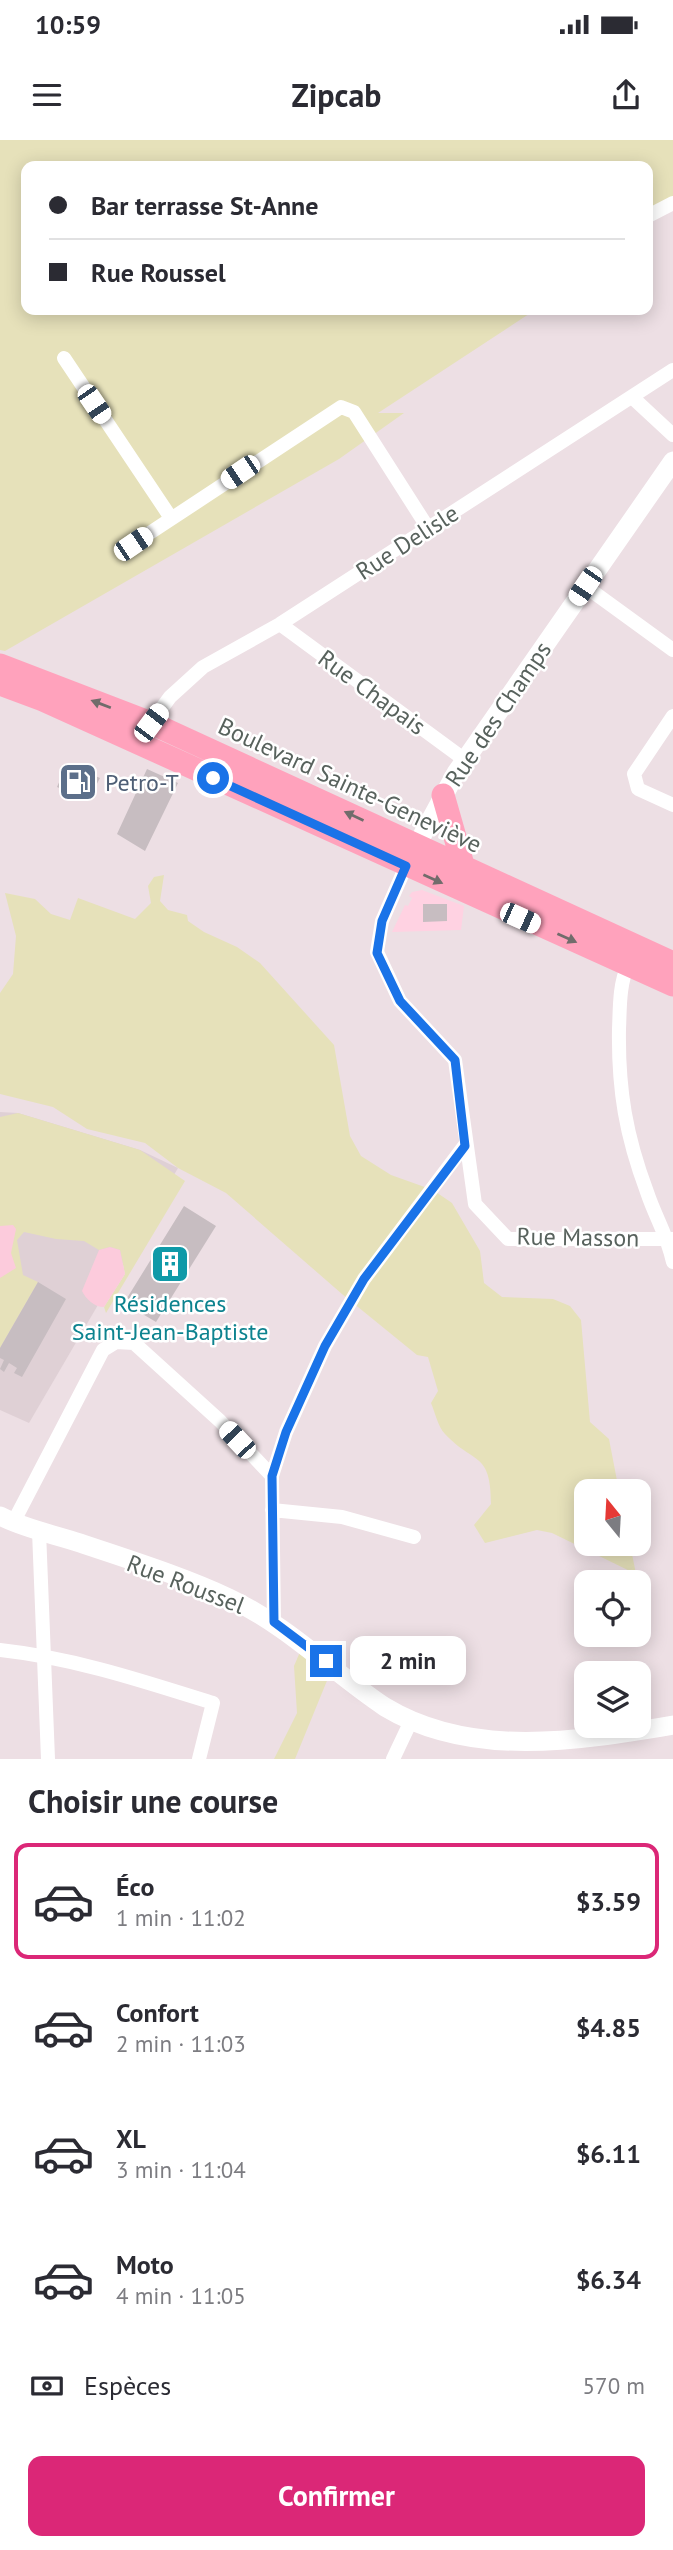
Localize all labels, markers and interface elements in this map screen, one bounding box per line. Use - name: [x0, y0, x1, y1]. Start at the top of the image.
- text: 10:59: [35, 8, 101, 41]
- text: Zipcab: [291, 74, 382, 116]
- icon: menu: [28, 76, 66, 114]
- icon: share: [607, 76, 645, 114]
- text: Bar terrasse St-Anne: [91, 189, 319, 222]
- text: Rue Roussel: [91, 256, 226, 289]
- car: [74, 381, 115, 427]
- car: [217, 452, 264, 492]
- street label: Rue Delisle: [350, 497, 464, 587]
- car: [110, 524, 157, 564]
- car: [565, 563, 606, 609]
- street label: Rue des Champs: [438, 635, 558, 793]
- street label: Rue Chapais: [312, 643, 432, 741]
- one-way arrow: [91, 698, 112, 709]
- car: [130, 700, 173, 746]
- street label: Boulevard Sainte-Geneviève: [213, 710, 487, 860]
- fuel station icon: Petro-T: [57, 761, 99, 803]
- route start: [197, 762, 229, 794]
- place label: Petro-T: [105, 767, 179, 798]
- one-way arrow: [344, 810, 364, 822]
- one-way arrow: [422, 874, 443, 885]
- car: [497, 900, 544, 936]
- one-way arrow: [556, 933, 577, 944]
- street label: Rue Masson: [516, 1220, 640, 1254]
- building icon: Résidences Saint-Jean-Baptiste: [149, 1243, 191, 1285]
- place label: Résidences Saint-Jean-Baptiste: [72, 1288, 268, 1347]
- car: [215, 1417, 260, 1463]
- north arrow: [574, 1479, 651, 1556]
- map controls: [574, 1479, 651, 1738]
- street label: Rue Roussel: [123, 1547, 249, 1621]
- button: locate: [574, 1570, 651, 1647]
- callout: 2 min: [350, 1636, 466, 1686]
- route end: [310, 1645, 342, 1677]
- text: 2 min: [380, 1646, 436, 1675]
- button: layers: [574, 1661, 651, 1738]
- text: Choisir une course: [28, 1780, 278, 1822]
- icon: car: [32, 1870, 95, 1933]
- text: Éco: [116, 1870, 154, 1903]
- text: $3.59: [576, 1885, 641, 1918]
- text: 1 min · 11:02: [116, 1903, 246, 1932]
- icon: car: [32, 1996, 95, 2059]
- text: Confort: [116, 1996, 199, 2029]
- text: $4.85: [576, 2011, 641, 2044]
- text: 2 min · 11:03: [116, 2029, 246, 2058]
- icon: car: [32, 2122, 95, 2185]
- text: XL: [116, 2122, 146, 2155]
- text: $6.11: [576, 2137, 641, 2170]
- text: 3 min · 11:04: [116, 2155, 246, 2184]
- icon: car: [32, 2248, 95, 2311]
- text: Moto: [116, 2248, 174, 2281]
- text: $6.34: [576, 2263, 641, 2296]
- text: 4 min · 11:05: [116, 2281, 246, 2310]
- icon: cash: [28, 2367, 66, 2405]
- text: Espèces: [84, 2369, 171, 2402]
- text: 570 m: [583, 2371, 645, 2400]
- button: Confirmer: [28, 2456, 645, 2536]

